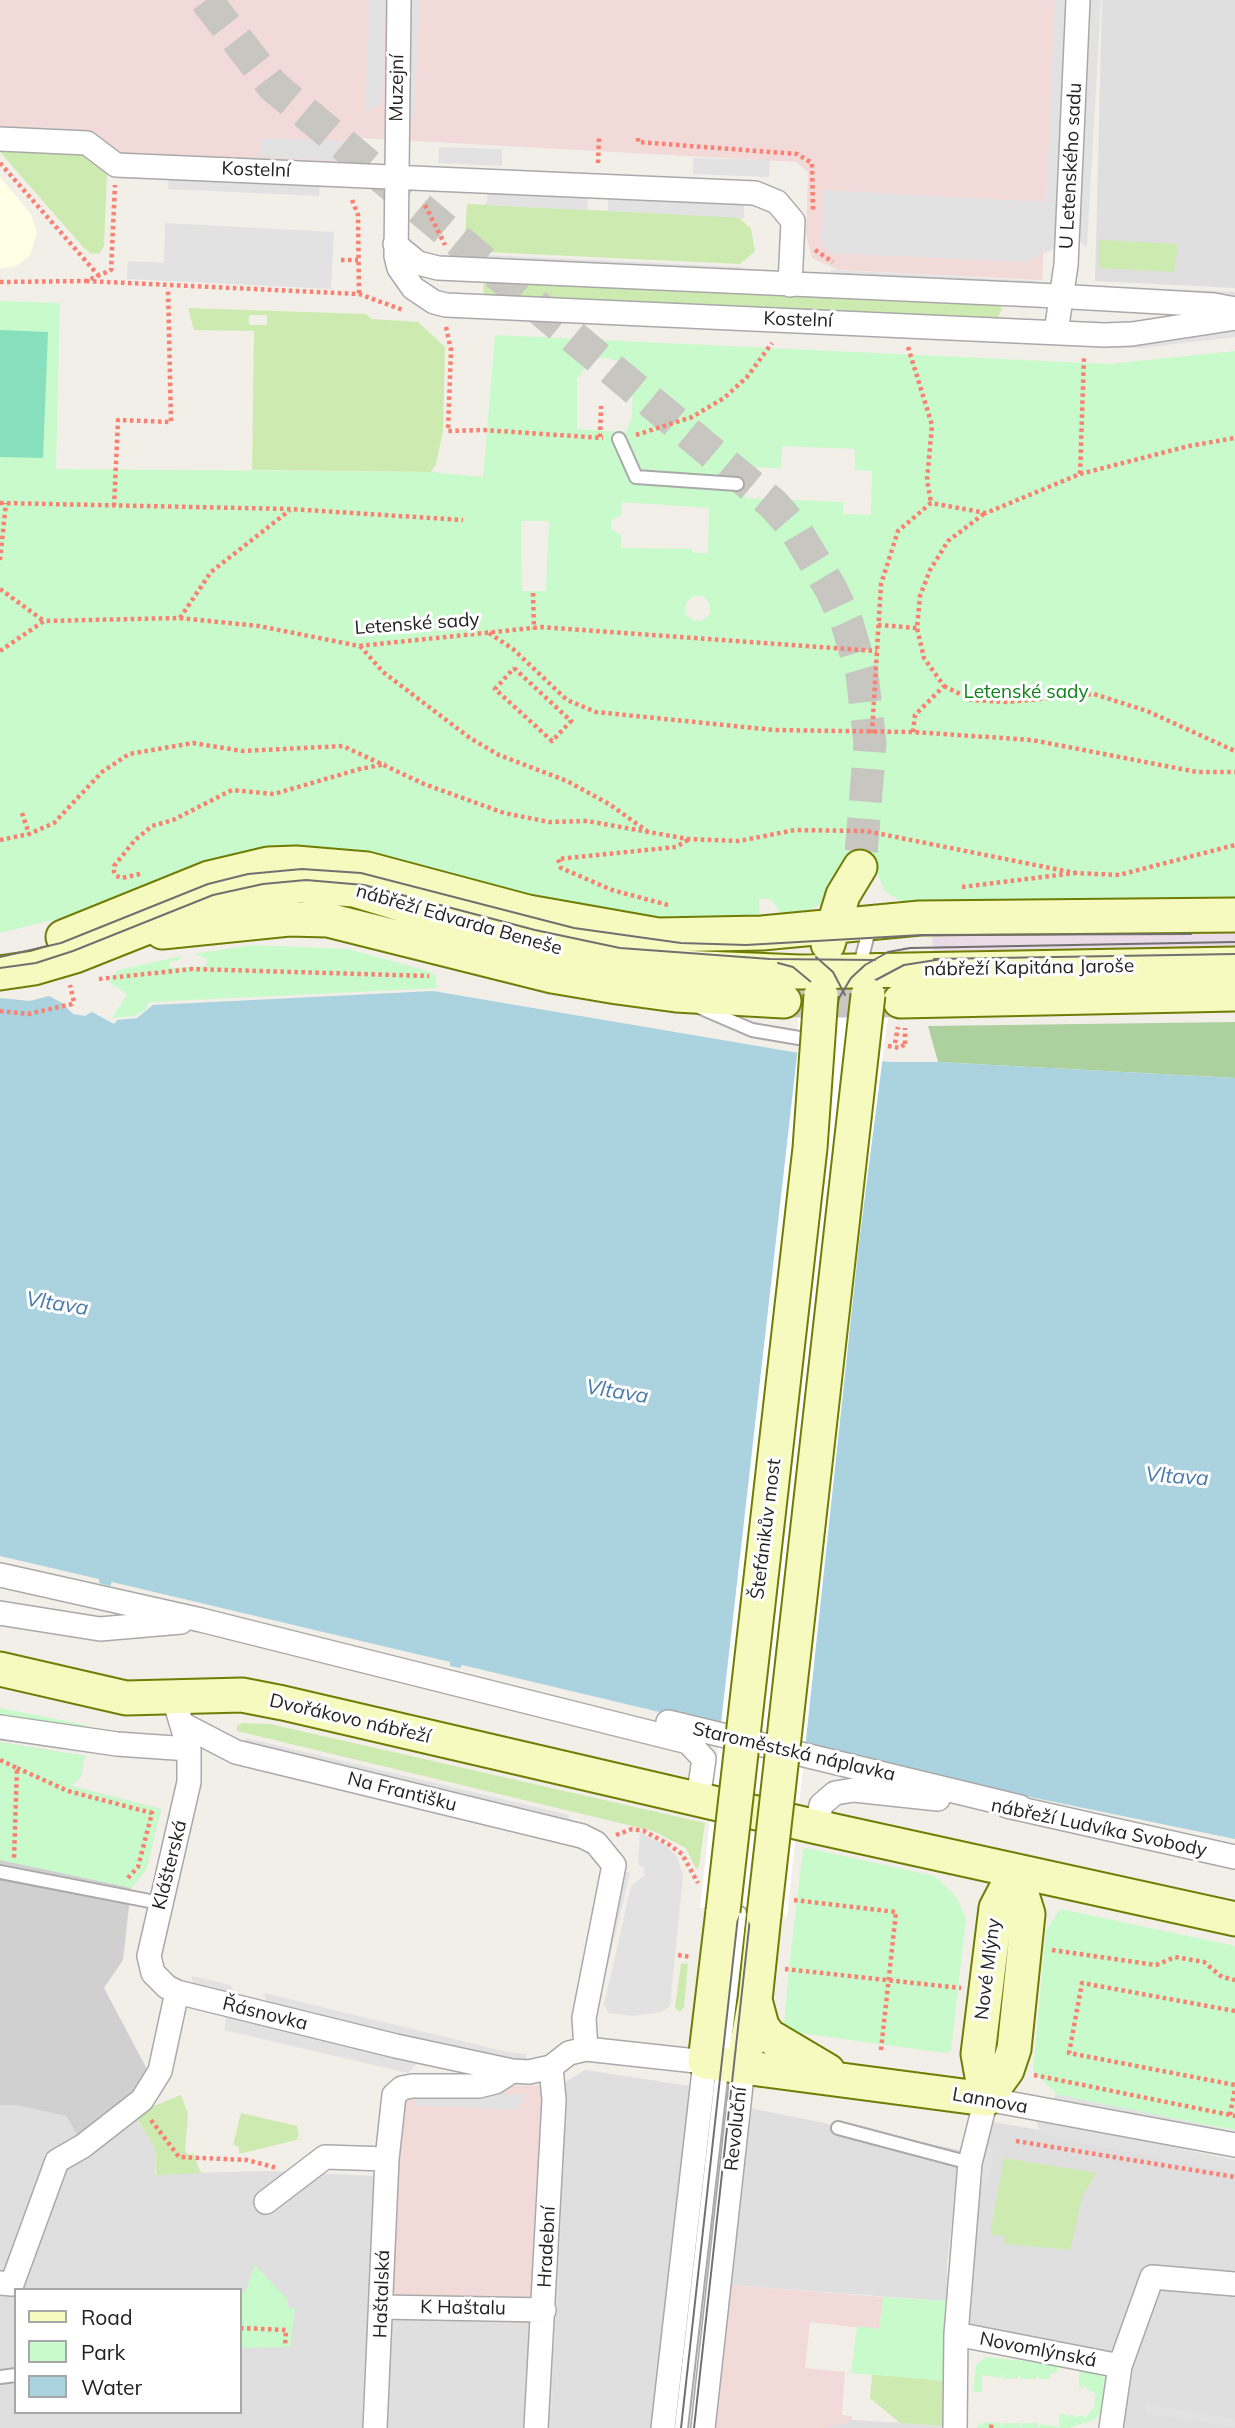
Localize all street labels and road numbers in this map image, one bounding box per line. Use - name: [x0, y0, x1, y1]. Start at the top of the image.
- street label: Muzejní: [385, 54, 409, 122]
- street label: U Letenského sadu: [1055, 82, 1087, 250]
- street label: Kostelní: [221, 157, 291, 183]
- street label: Kostelní: [763, 307, 833, 333]
- street label: Letenské sady: [354, 608, 480, 640]
- street label: nábřeží Edvarda Beneše: [353, 880, 565, 960]
- street label: nábřeží Kapitána Jaroše: [924, 955, 1134, 981]
- street label: Štefánikův most: [746, 1457, 786, 1601]
- street label: Dvořákovo nábřeží: [267, 1689, 433, 1749]
- street label: Staroměstská náplavka: [691, 1718, 897, 1786]
- street label: Na Františku: [345, 1767, 459, 1817]
- street label: nábřeží Ludvíka Svobody: [989, 1794, 1209, 1862]
- street label: Klášterská: [148, 1818, 192, 1912]
- street label: Nové Mlýny: [970, 1917, 1006, 2021]
- street label: Řásnovka: [220, 1992, 310, 2036]
- street label: Lannova: [951, 2083, 1029, 2119]
- street label: Revoluční: [720, 2086, 752, 2172]
- street label: Hradební: [533, 2206, 561, 2288]
- street label: Haštalská: [369, 2249, 395, 2339]
- street label: K Haštalu: [420, 2296, 506, 2320]
- street label: Novomlýnská: [978, 2327, 1098, 2373]

